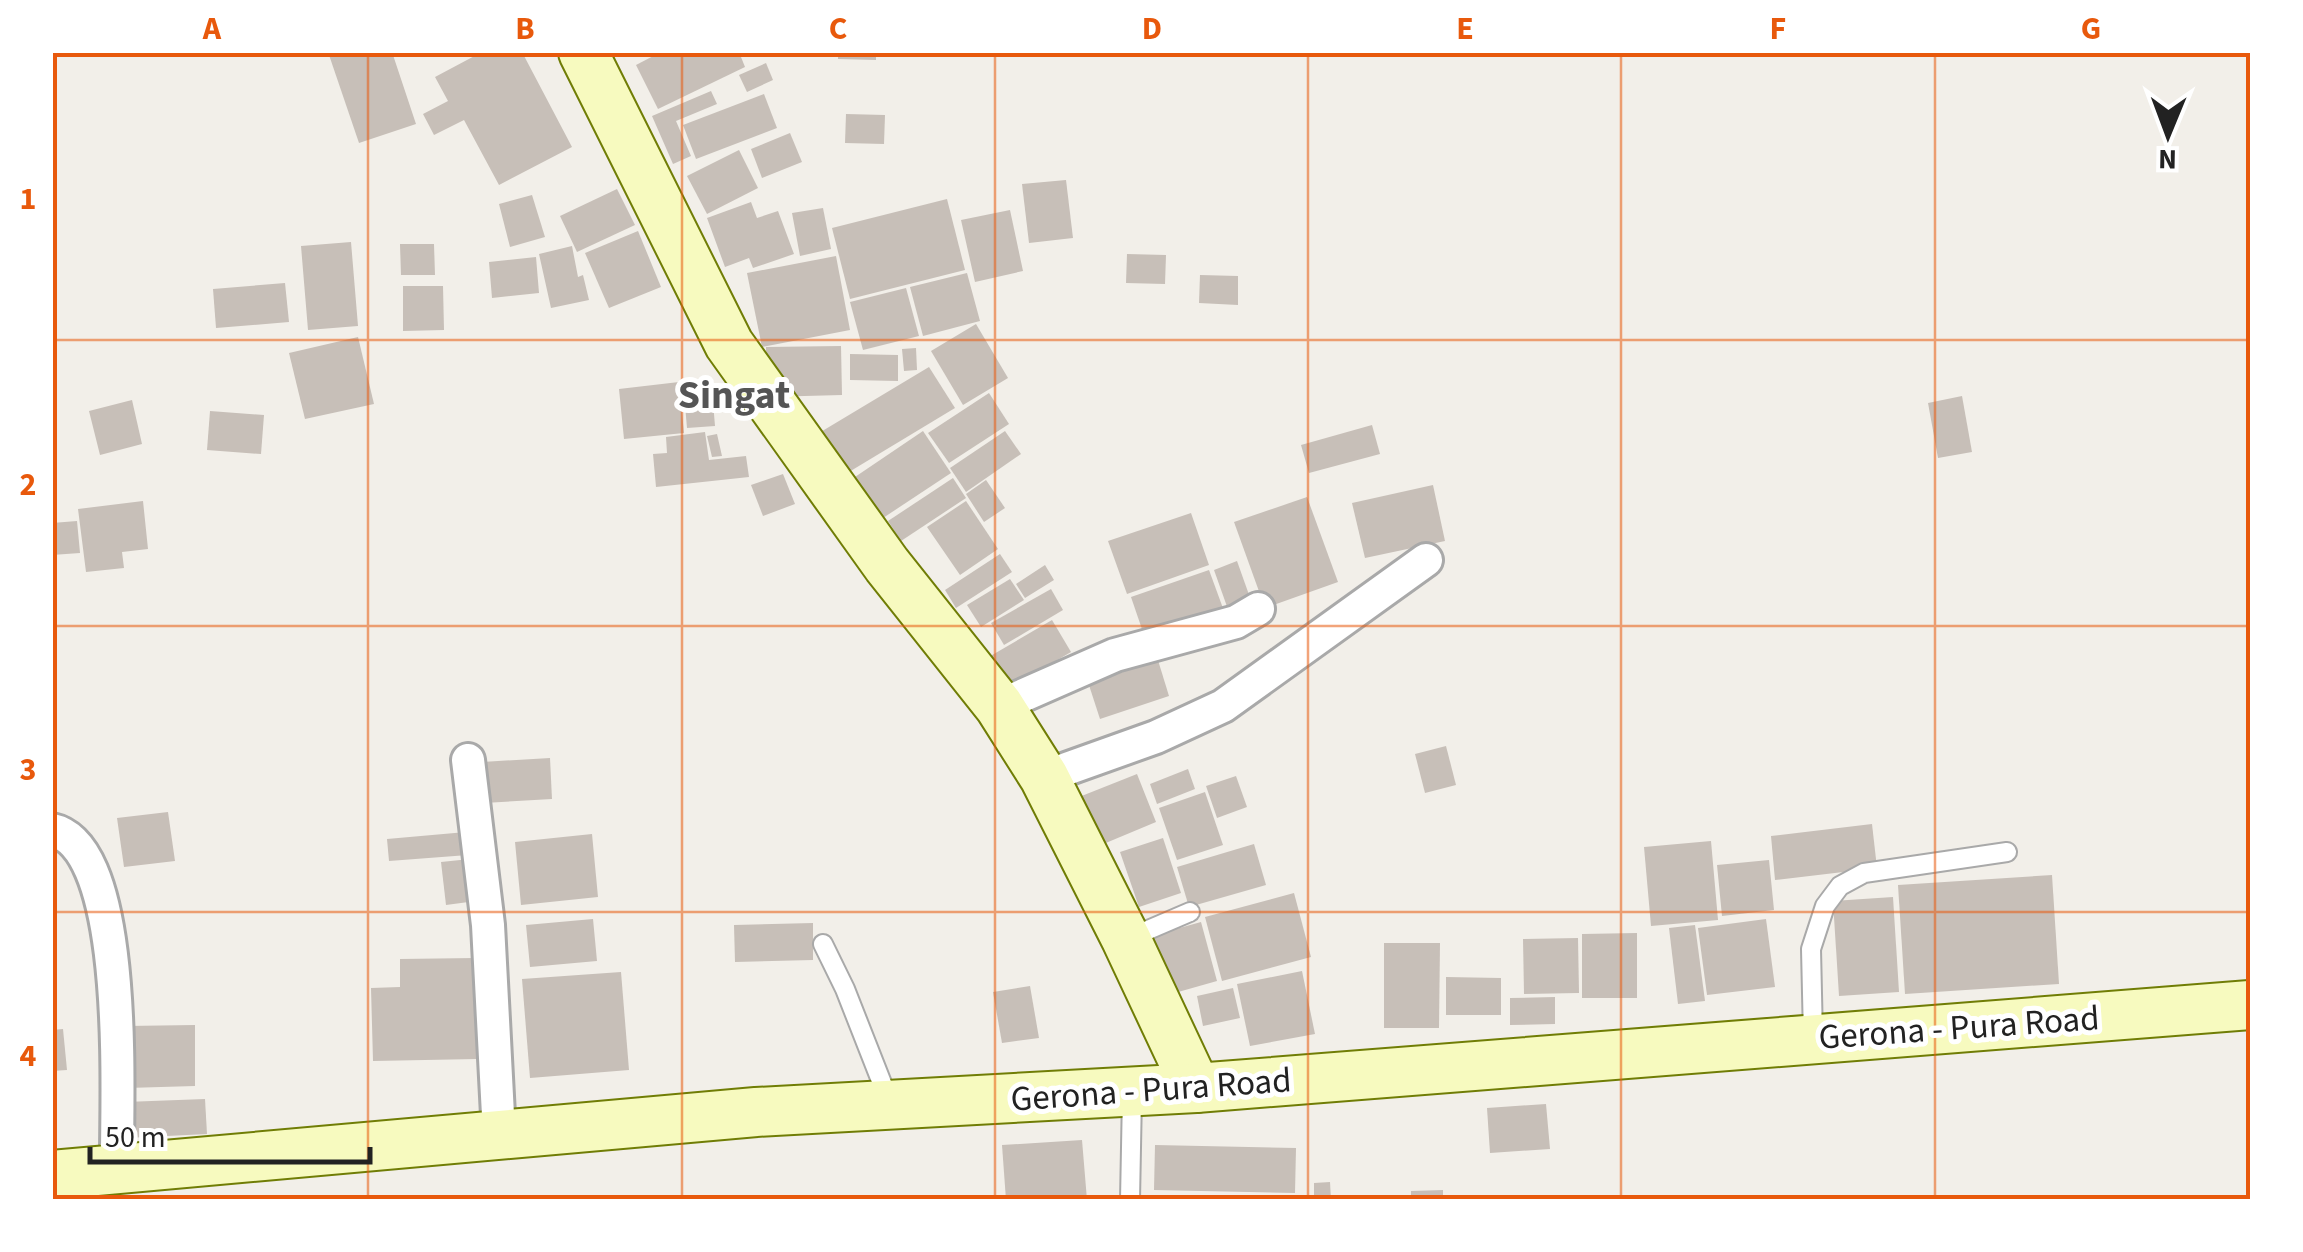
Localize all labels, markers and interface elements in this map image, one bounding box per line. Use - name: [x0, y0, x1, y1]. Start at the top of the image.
- text: A: [202, 6, 222, 52]
- text: B: [515, 6, 535, 52]
- text: C: [829, 6, 847, 52]
- text: D: [1142, 6, 1162, 52]
- text: E: [1456, 6, 1474, 52]
- text: F: [1770, 6, 1786, 52]
- text: G: [2081, 6, 2101, 52]
- north arrow: [2118, 85, 2218, 185]
- text: N: [2158, 139, 2177, 179]
- text: 1: [20, 176, 36, 222]
- district label: Singat: [678, 367, 790, 424]
- text: 2: [20, 462, 36, 508]
- text: 3: [20, 747, 36, 793]
- street label: Gerona - Pura Road: [1817, 993, 2101, 1063]
- text: 4: [20, 1033, 37, 1079]
- street label: Gerona - Pura Road: [1009, 1055, 1293, 1125]
- scale bar: [90, 1102, 370, 1164]
- text: 50 m: [105, 1116, 166, 1159]

